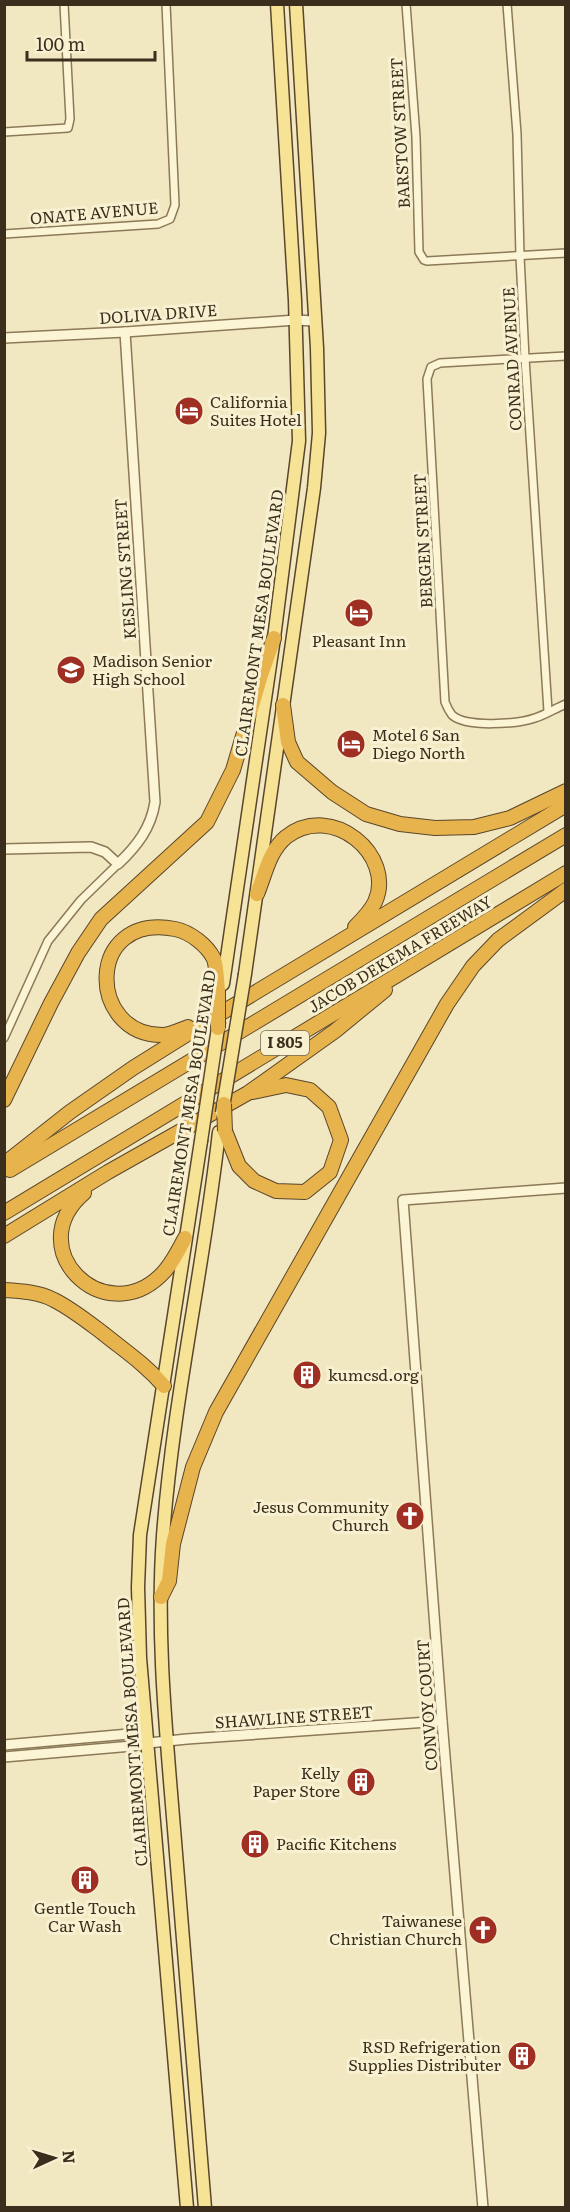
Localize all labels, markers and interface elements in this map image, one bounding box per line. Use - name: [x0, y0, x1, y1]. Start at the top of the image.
- scale bar: [27, 24, 154, 62]
- text: 100 m: [36, 30, 85, 57]
- street label: BARSTOW STREET: [383, 57, 415, 209]
- street label: ONATE AVENUE: [29, 194, 159, 230]
- street label: CONRAD AVENUE: [495, 287, 527, 432]
- street label: DOLIVA DRIVE: [98, 297, 218, 329]
- place label: California Suites Hotel: [210, 389, 302, 431]
- hotel icon: California Suites Hotel: [173, 395, 205, 427]
- street label: BERGEN STREET: [406, 473, 438, 609]
- street label: CLAIREMONT MESA BOULEVARD: [227, 488, 289, 758]
- street label: KESLING STREET: [107, 498, 141, 640]
- hotel icon: Pleasant Inn: [343, 597, 375, 629]
- place label: Pleasant Inn: [312, 628, 407, 652]
- place label: Madison Senior High School: [92, 648, 212, 690]
- school or university icon: Madison Senior High School: [55, 654, 87, 686]
- place label: Motel 6 San Diego North: [372, 722, 466, 764]
- hotel icon: Motel 6 San Diego North: [335, 728, 367, 760]
- street label: JACOB DEKEMA FREEWAY: [303, 888, 497, 1018]
- street label: CLAIREMONT MESA BOULEVARD: [155, 968, 221, 1238]
- road number: I 805: [261, 1031, 309, 1055]
- building icon: kumcsd.org: [291, 1359, 323, 1391]
- place label: kumcsd.org: [328, 1362, 419, 1386]
- place label: Jesus Community Church: [253, 1494, 390, 1536]
- church icon: Jesus Community Church: [394, 1500, 426, 1532]
- street label: CLAIREMONT MESA BOULEVARD: [110, 1597, 152, 1867]
- street label: CONVOY COURT: [409, 1638, 443, 1772]
- street label: SHAWLINE STREET: [214, 1698, 374, 1734]
- place label: Kelly Paper Store: [252, 1760, 341, 1802]
- building icon: Kelly Paper Store: [345, 1766, 377, 1798]
- building icon: Pacific Kitchens: [239, 1828, 271, 1860]
- place label: Pacific Kitchens: [276, 1831, 396, 1855]
- building icon: Gentle Touch Car Wash: [69, 1864, 101, 1896]
- place label: Gentle Touch Car Wash: [34, 1895, 136, 1937]
- place label: Taiwanese Christian Church: [329, 1908, 462, 1950]
- church icon: Taiwanese Christian Church: [467, 1914, 499, 1946]
- place label: RSD Refrigeration Supplies Distributer: [348, 2034, 501, 2076]
- building icon: RSD Refrigeration Supplies Distributer: [506, 2040, 538, 2072]
- north arrow: [24, 2128, 84, 2188]
- text: N: [58, 2149, 82, 2164]

